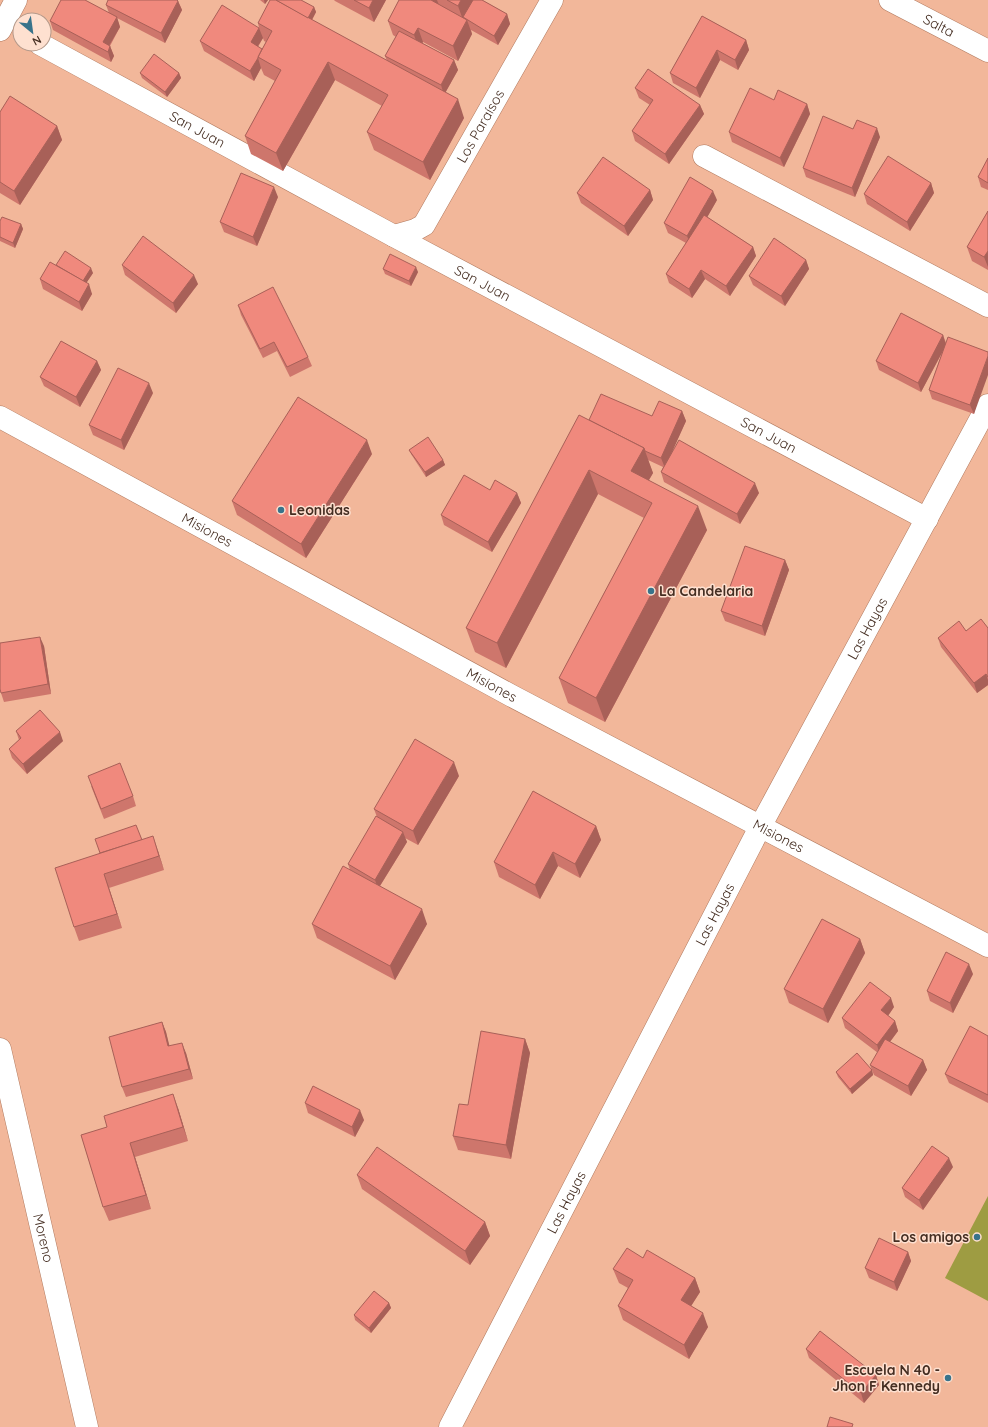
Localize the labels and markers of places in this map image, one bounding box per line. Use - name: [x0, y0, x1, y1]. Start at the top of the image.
- place label: Leonidas: [289, 501, 350, 519]
- marker: Leonidas: [276, 505, 286, 515]
- place label: La Candelaria: [659, 582, 753, 600]
- marker: La Candelaria: [646, 586, 656, 596]
- place label: Los amigos: [893, 1228, 969, 1246]
- marker: Los amigos: [972, 1232, 982, 1242]
- place label: Escuela N 40 - Jhon F Kennedy: [832, 1361, 940, 1395]
- marker: Escuela N 40 - Jhon F Kennedy: [943, 1373, 953, 1383]

